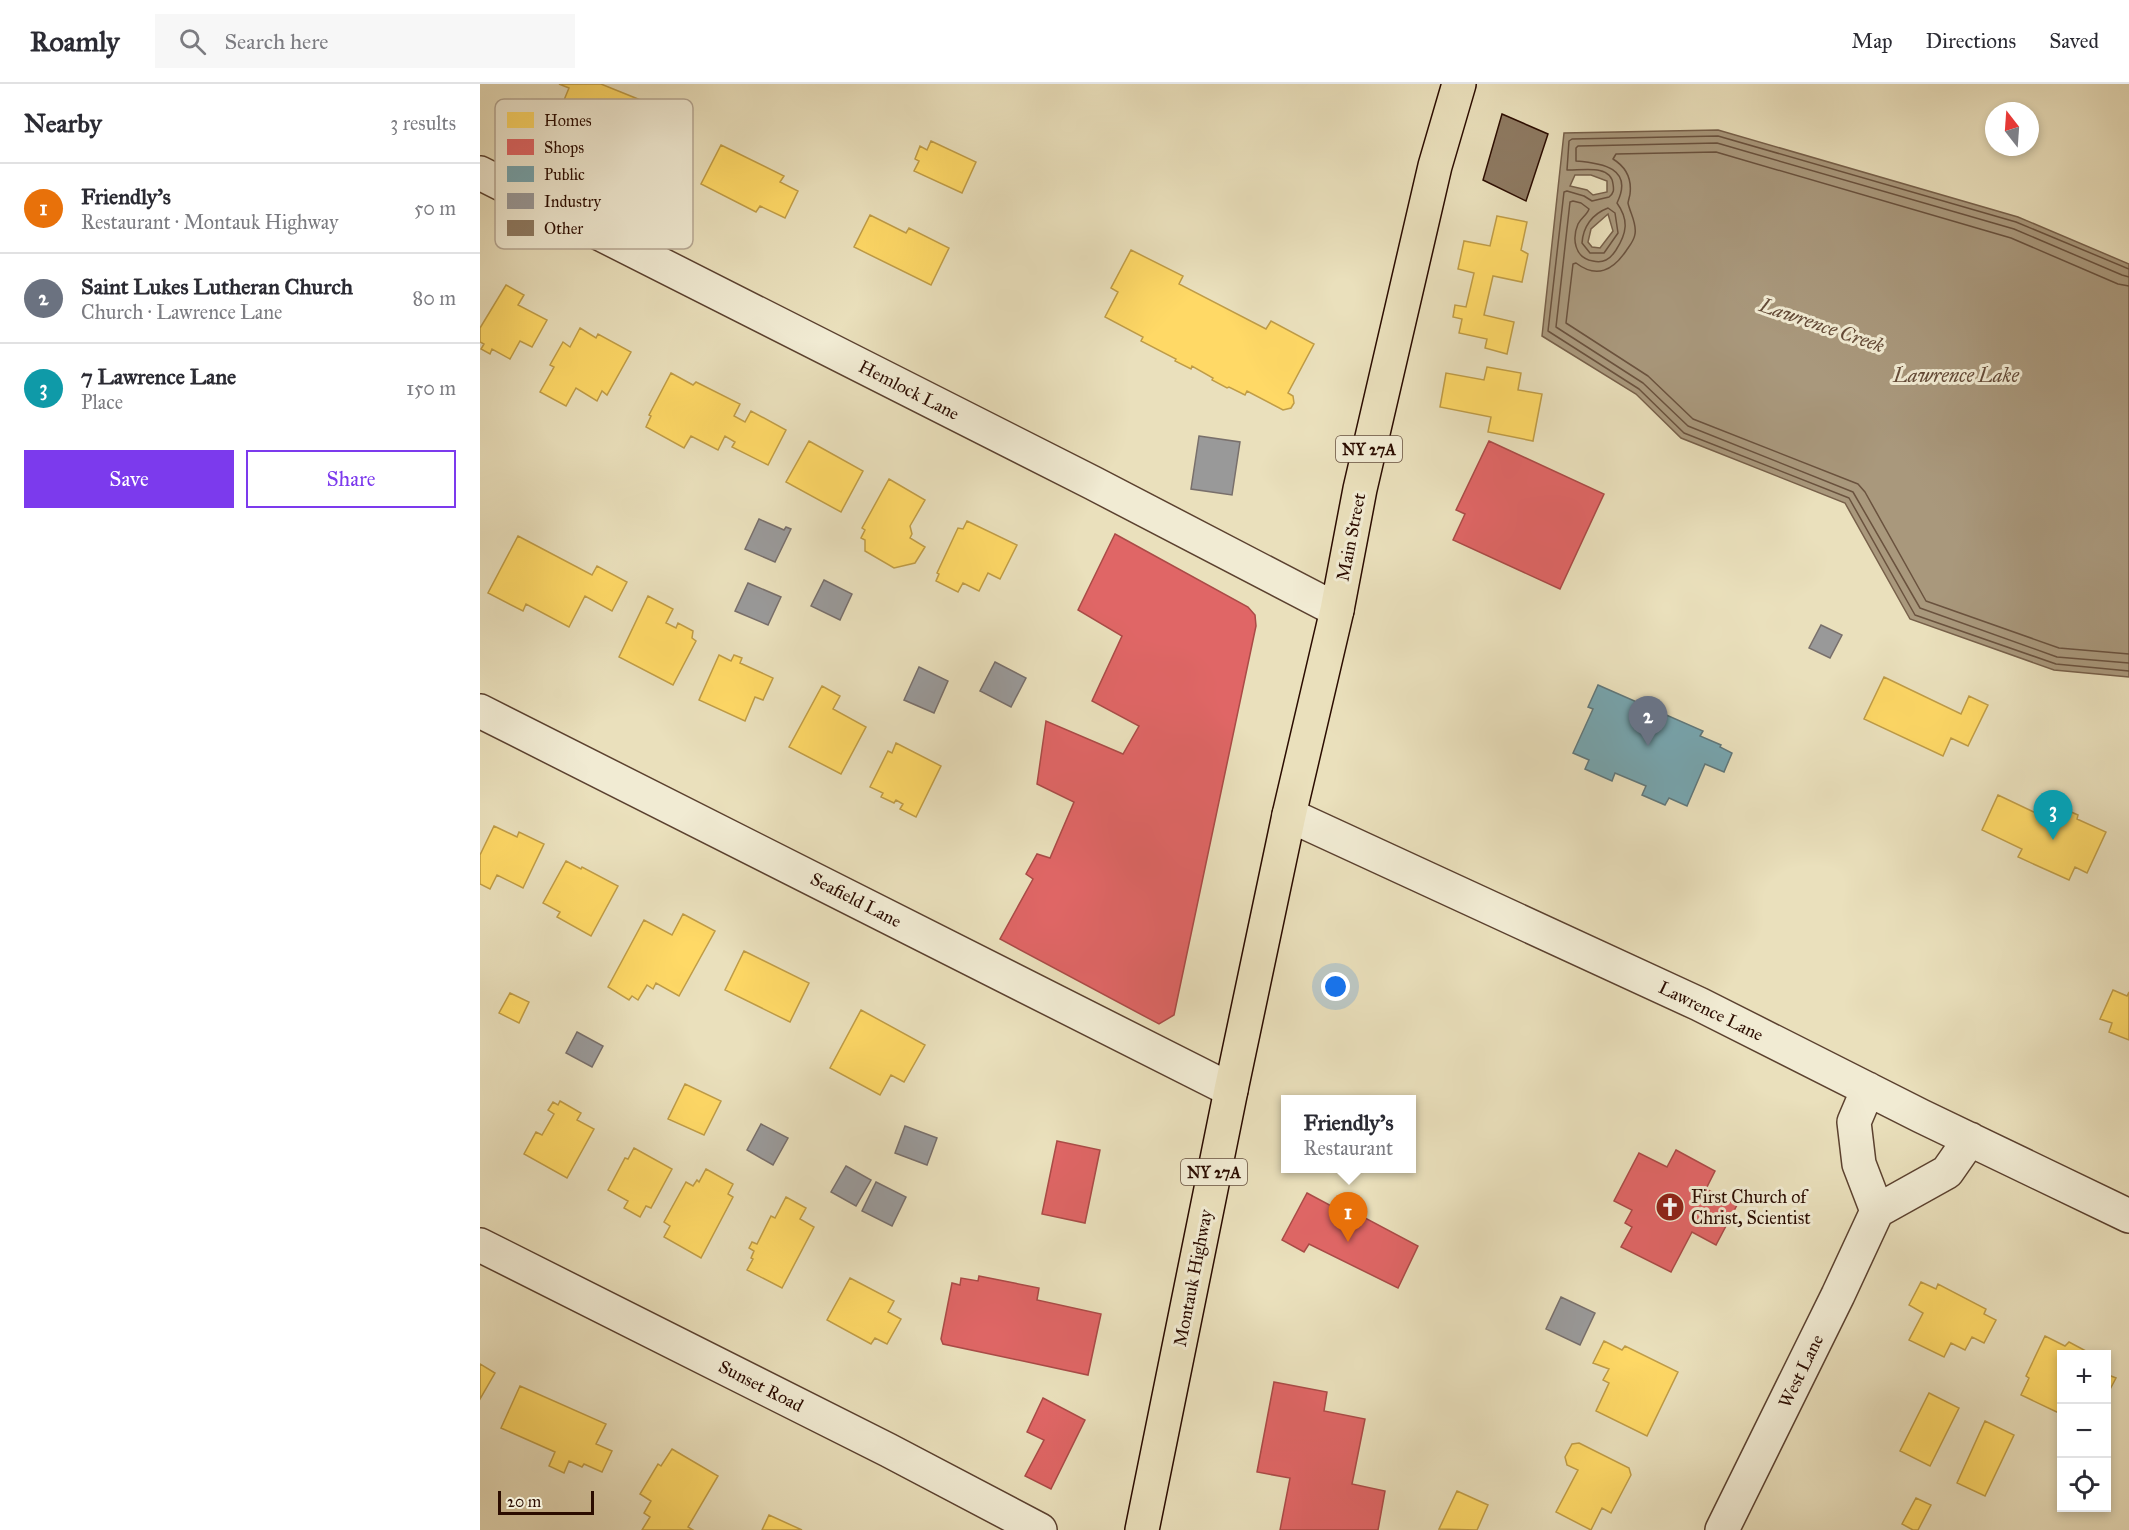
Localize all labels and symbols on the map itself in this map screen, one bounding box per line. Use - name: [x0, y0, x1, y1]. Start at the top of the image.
- legend: [495, 99, 693, 249]
- north arrow: [1985, 102, 2039, 156]
- text: Homes: [544, 111, 592, 130]
- text: Shops: [544, 138, 584, 157]
- text: Public: [544, 165, 585, 184]
- text: Industry: [544, 192, 602, 211]
- text: Other: [544, 219, 583, 238]
- water label: Lawrence Creek: [1756, 292, 1888, 358]
- street label: Hemlock Lane: [855, 355, 963, 425]
- water label: Lawrence Lake: [1892, 363, 2019, 387]
- road number: NY 27A: [1336, 436, 1402, 462]
- street label: Main Street: [1332, 490, 1370, 583]
- pin: 2: [1628, 696, 1668, 746]
- pin: 3: [2034, 790, 2072, 840]
- street label: Seafield Lane: [807, 868, 905, 932]
- your location: [1321, 972, 1350, 1001]
- street label: Lawrence Lane: [1655, 976, 1767, 1046]
- road number: NY 27A: [1181, 1159, 1247, 1185]
- place label: First Church of Christ, Scientist: [1691, 1186, 1811, 1229]
- church icon: First Church of Christ, Scientist: [1654, 1191, 1686, 1223]
- pin: 1: [1328, 1192, 1368, 1242]
- street label: Montauk Highway: [1169, 1207, 1218, 1349]
- street label: West Lane: [1774, 1331, 1828, 1411]
- street label: Sunset Road: [715, 1355, 807, 1417]
- scale bar: [498, 1488, 594, 1516]

